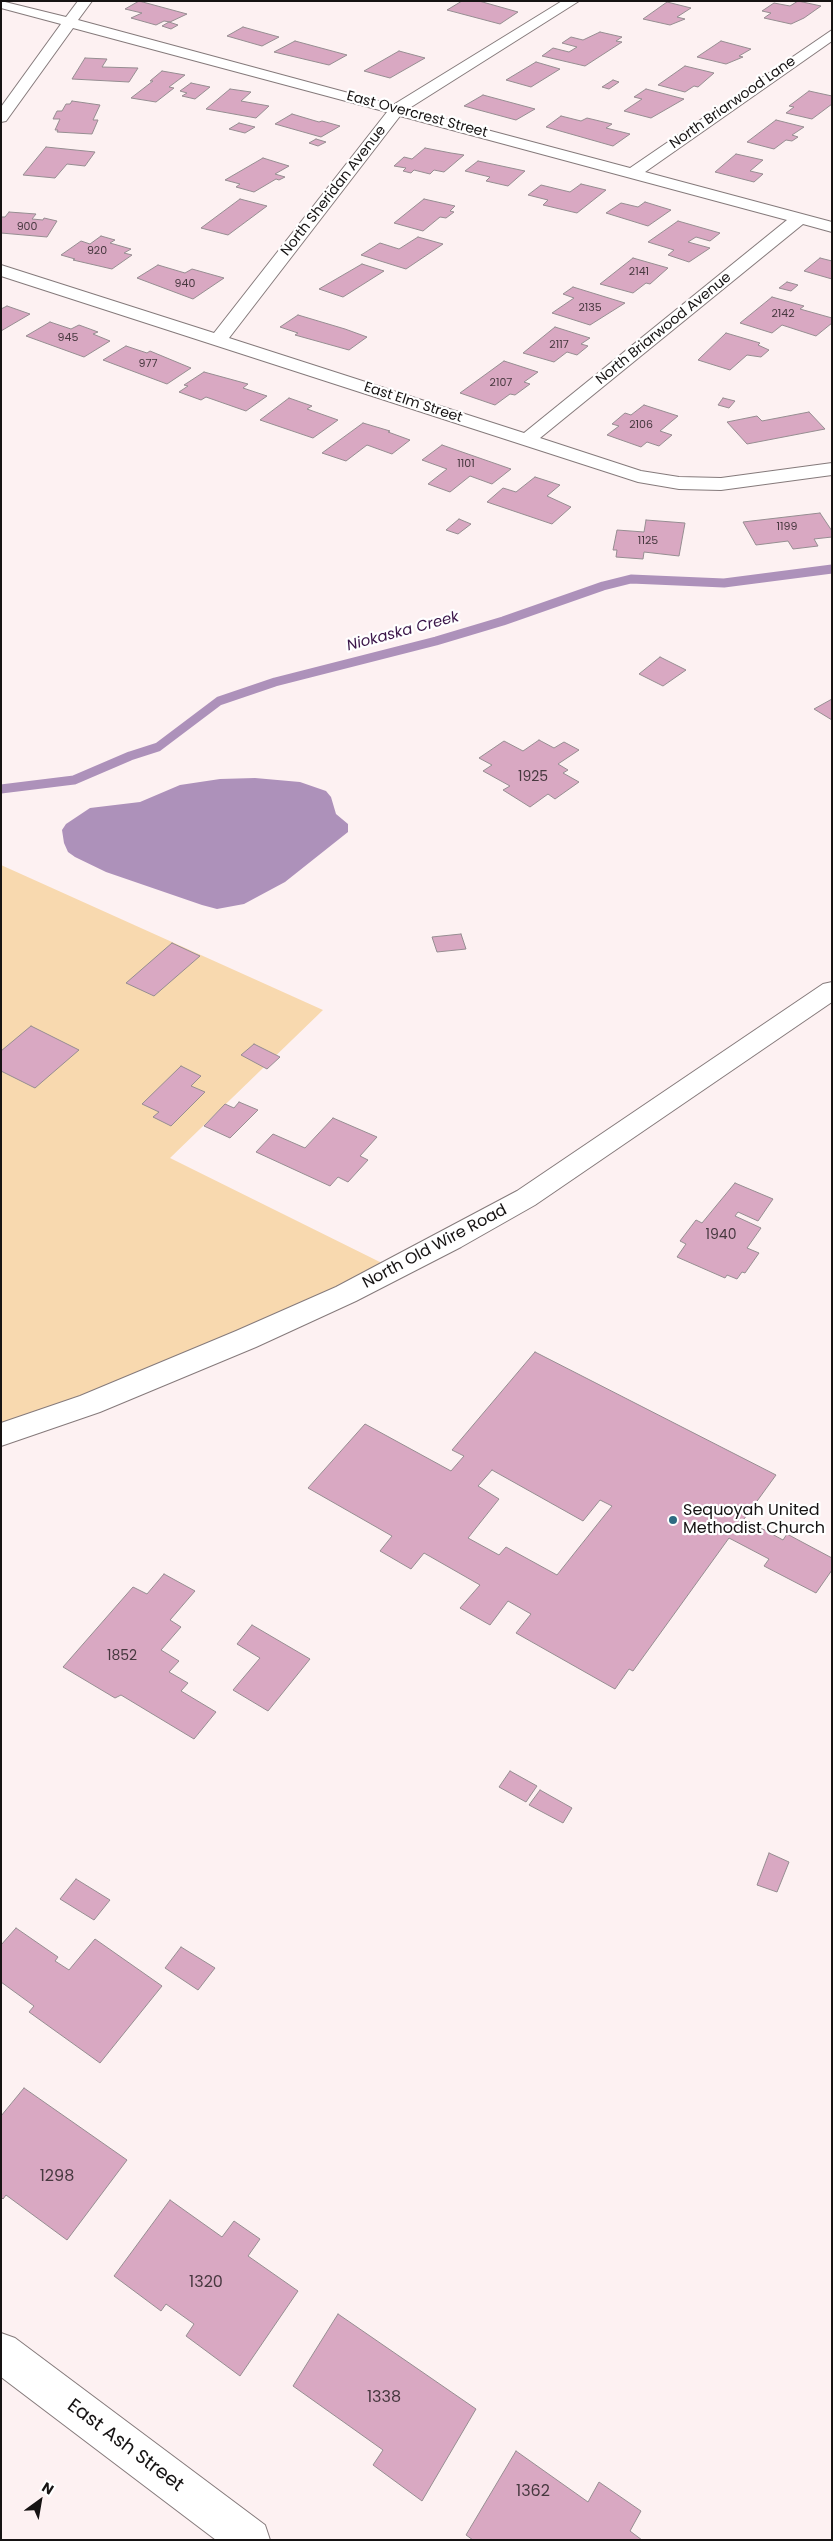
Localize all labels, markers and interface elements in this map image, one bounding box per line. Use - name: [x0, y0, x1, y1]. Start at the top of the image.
- street label: North Briarwood Lane: [667, 53, 799, 153]
- street label: East Overcrest Street: [345, 88, 489, 142]
- street label: North Sheridan Avenue: [278, 123, 390, 259]
- house number: 900: [17, 220, 37, 234]
- house number: 920: [87, 244, 107, 258]
- house number: 2141: [629, 265, 649, 279]
- street label: North Briarwood Avenue: [593, 269, 735, 389]
- house number: 940: [175, 277, 195, 291]
- house number: 2135: [578, 301, 602, 315]
- house number: 2142: [771, 307, 795, 321]
- house number: 945: [58, 331, 78, 345]
- house number: 2117: [549, 338, 569, 352]
- house number: 977: [139, 357, 157, 371]
- house number: 2107: [490, 376, 512, 390]
- street label: East Elm Street: [362, 379, 464, 427]
- house number: 2106: [629, 418, 653, 432]
- house number: 1101: [457, 457, 475, 471]
- house number: 1199: [777, 520, 797, 534]
- house number: 1125: [638, 534, 658, 548]
- water label: Niokaska Creek: [345, 608, 461, 656]
- house number: 1925: [518, 769, 548, 785]
- street label: North Old Wire Road: [360, 1201, 510, 1293]
- house number: 1940: [706, 1227, 736, 1243]
- place label: Sequoyah United Methodist Church: [683, 1501, 825, 1539]
- marker: Sequoyah United Methodist Church: [667, 1514, 679, 1526]
- house number: 1852: [107, 1648, 137, 1664]
- house number: 1298: [40, 2167, 74, 2187]
- house number: 1320: [189, 2273, 223, 2293]
- house number: 1338: [367, 2388, 401, 2408]
- street label: East Ash Street: [62, 2395, 188, 2497]
- north arrow: [15, 2476, 65, 2526]
- text: N: [38, 2477, 58, 2500]
- house number: 1362: [516, 2482, 550, 2502]

